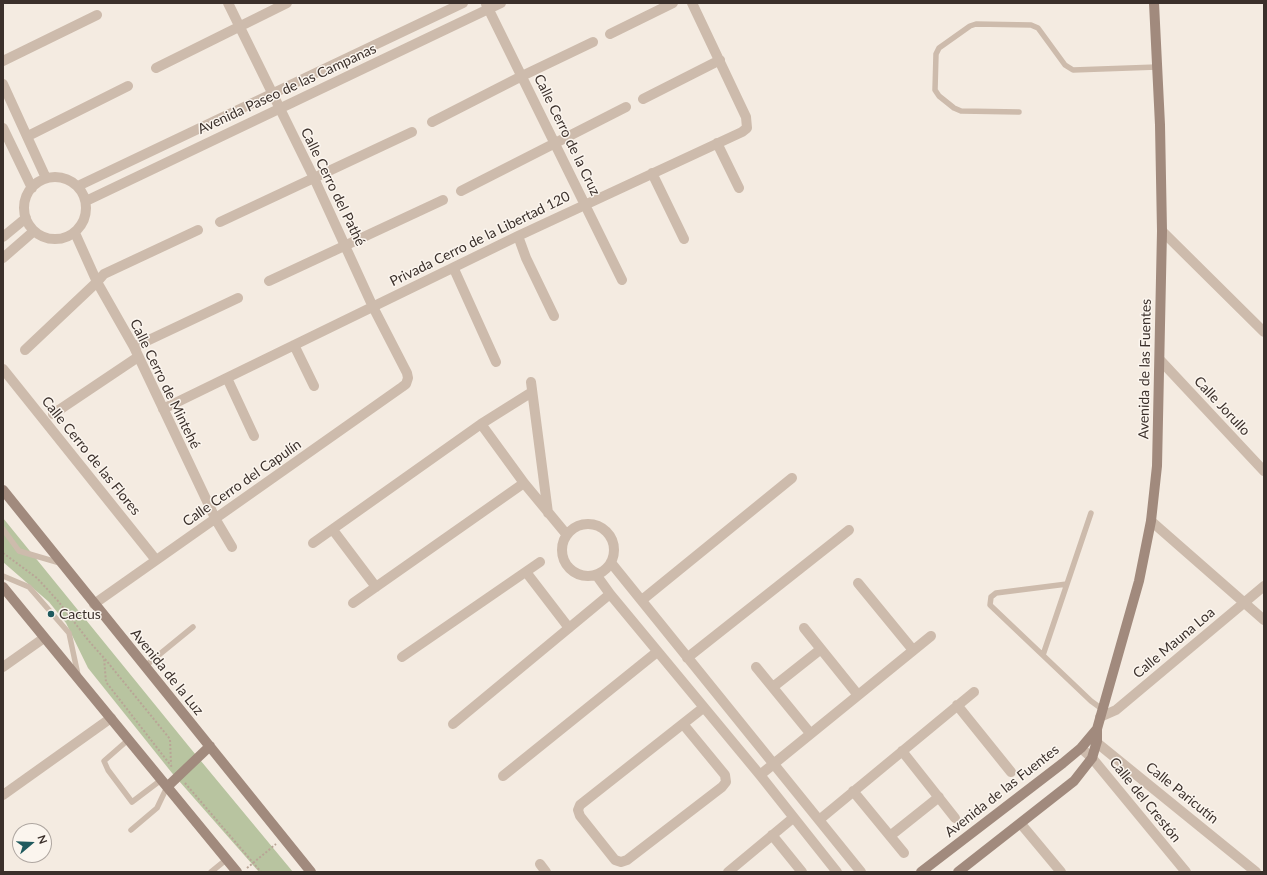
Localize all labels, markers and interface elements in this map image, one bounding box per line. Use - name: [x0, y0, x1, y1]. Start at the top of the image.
- street label: Avenida Paseo de las Campanas: [195, 40, 379, 138]
- street label: Calle Cerro de la Cruz: [530, 71, 604, 199]
- street label: Calle Cerro del Pathé: [297, 125, 369, 249]
- street label: Privada Cerro de la Libertad 120: [387, 188, 573, 290]
- street label: Avenida de las Fuentes: [1135, 299, 1155, 439]
- street label: Calle Cerro de Mintehé: [126, 316, 204, 452]
- street label: Calle Jorullo: [1190, 373, 1254, 439]
- street label: Calle Cerro de las Flores: [38, 393, 144, 519]
- street label: Calle Cerro del Capulín: [180, 436, 304, 530]
- street label: Calle Mauna Loa: [1130, 604, 1218, 682]
- place label: Cactus: [59, 606, 101, 622]
- marker: Cactus: [46, 609, 56, 619]
- street label: Avenida de la Luz: [127, 625, 207, 719]
- street label: Avenida de las Fuentes: [942, 741, 1062, 841]
- street label: Calle del Crestón: [1106, 754, 1184, 846]
- street label: Calle Paricutín: [1142, 759, 1222, 827]
- north arrow: [12, 823, 52, 863]
- text: N: [35, 833, 50, 845]

